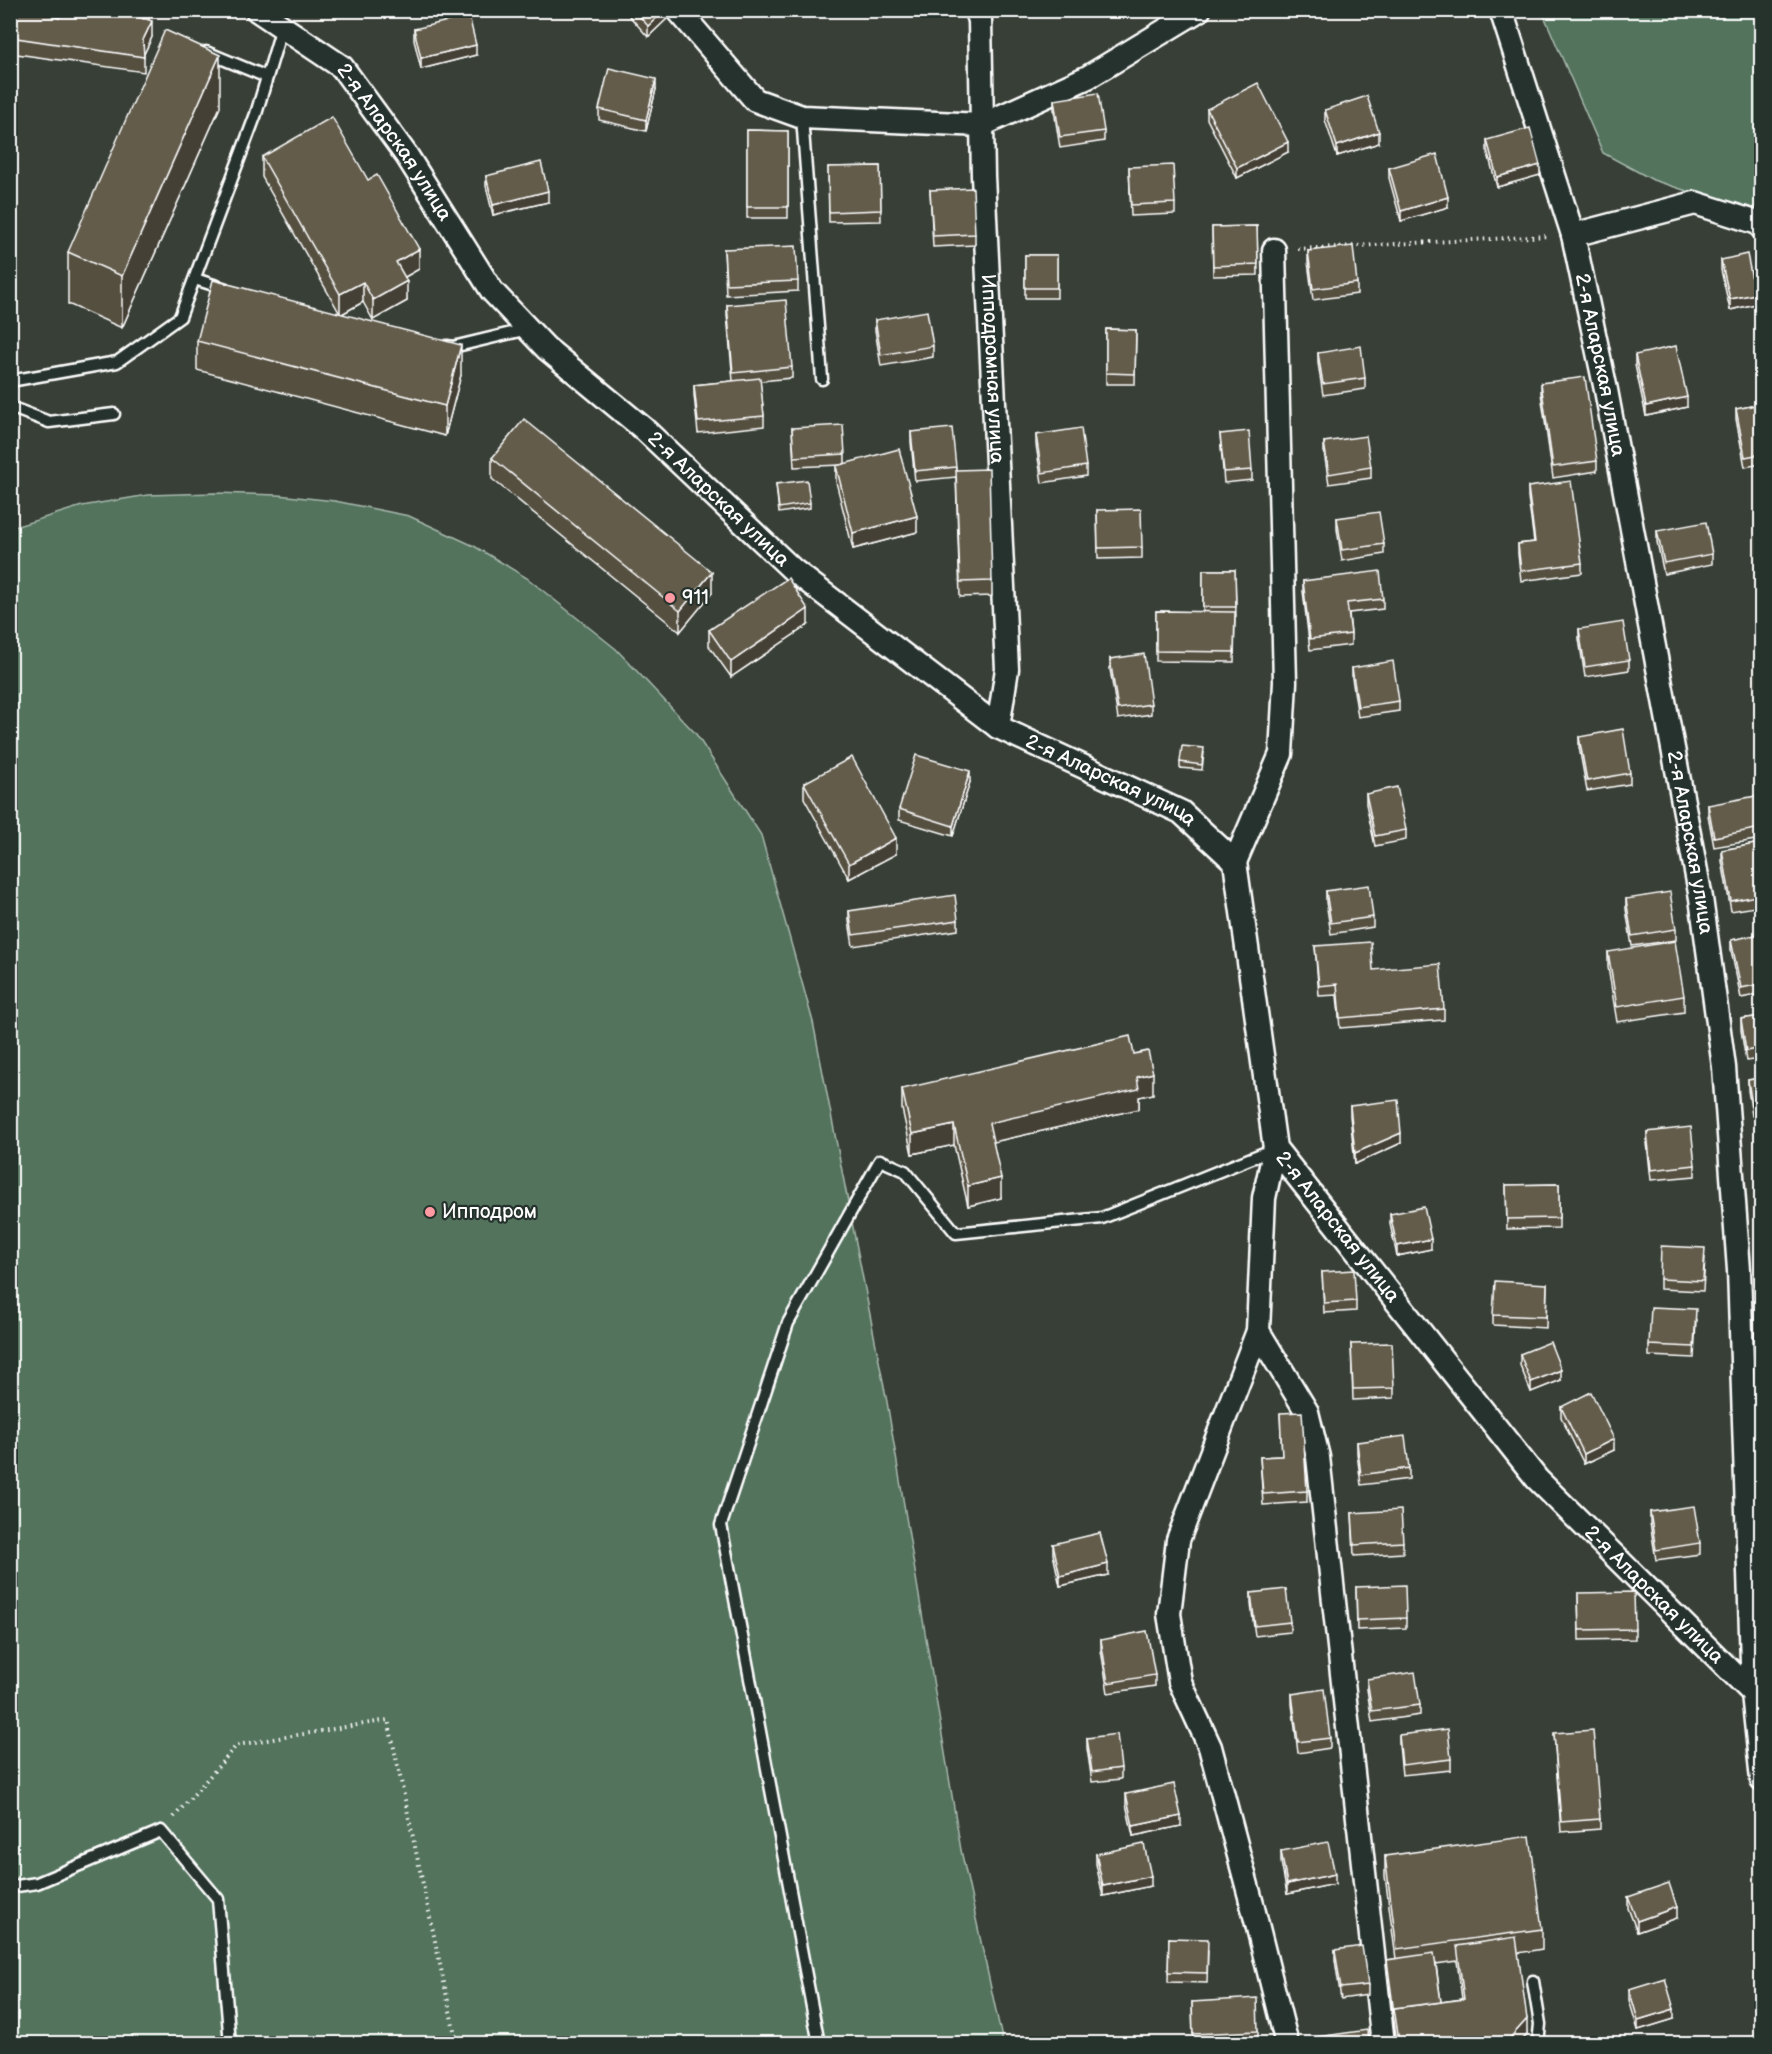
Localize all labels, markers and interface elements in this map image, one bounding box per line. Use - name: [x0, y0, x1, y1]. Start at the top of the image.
- street label: 2-я Аларская улица: [331, 59, 457, 226]
- street label: 2-я Аларская улица: [1570, 271, 1630, 459]
- street label: Ипподромная улица: [976, 273, 1009, 465]
- street label: 2-я Аларская улица: [642, 427, 794, 572]
- place label: 911: [682, 586, 709, 610]
- marker: 911: [663, 591, 677, 605]
- street label: 2-я Аларская улица: [1022, 730, 1201, 832]
- street label: 2-я Аларская улица: [1662, 749, 1718, 936]
- street label: 2-я Аларская улица: [1270, 1147, 1405, 1308]
- place label: Ипподром: [442, 1200, 537, 1224]
- marker: Ипподром: [423, 1205, 437, 1219]
- street label: 2-я Аларская улица: [1579, 1521, 1729, 1669]

